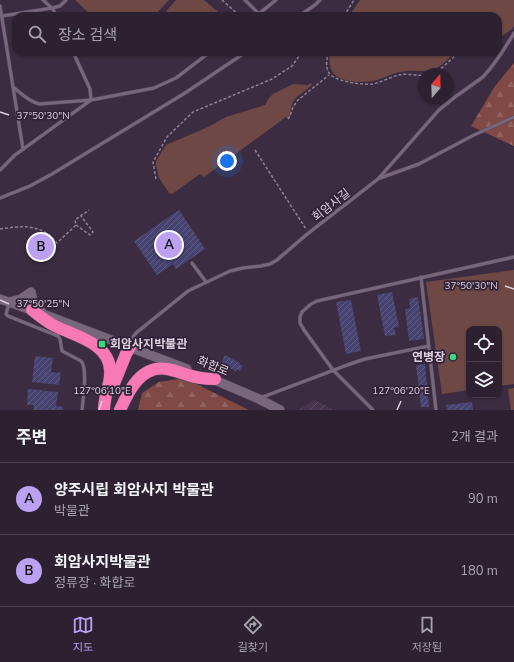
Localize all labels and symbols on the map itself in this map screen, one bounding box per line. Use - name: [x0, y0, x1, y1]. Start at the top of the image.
- north arrow: [418, 68, 454, 104]
- text: 37°50'30"N: [16, 109, 70, 123]
- your location: [217, 151, 237, 171]
- street label: 회암사길: [309, 185, 353, 225]
- pin: A: [156, 230, 182, 260]
- pin: B: [28, 232, 54, 262]
- text: 37°50'30"N: [444, 279, 498, 293]
- text: 37°50'25"N: [16, 297, 70, 311]
- place label: 회암사지박불관: [110, 336, 187, 352]
- marker: 회암사지박불관: [97, 339, 107, 349]
- place label: 연병장: [412, 349, 445, 365]
- street label: 화합로: [195, 352, 231, 380]
- marker: 연병장: [448, 352, 458, 362]
- text: 127°06'10"E: [73, 384, 131, 398]
- text: 127°06'20"E: [372, 384, 430, 398]

